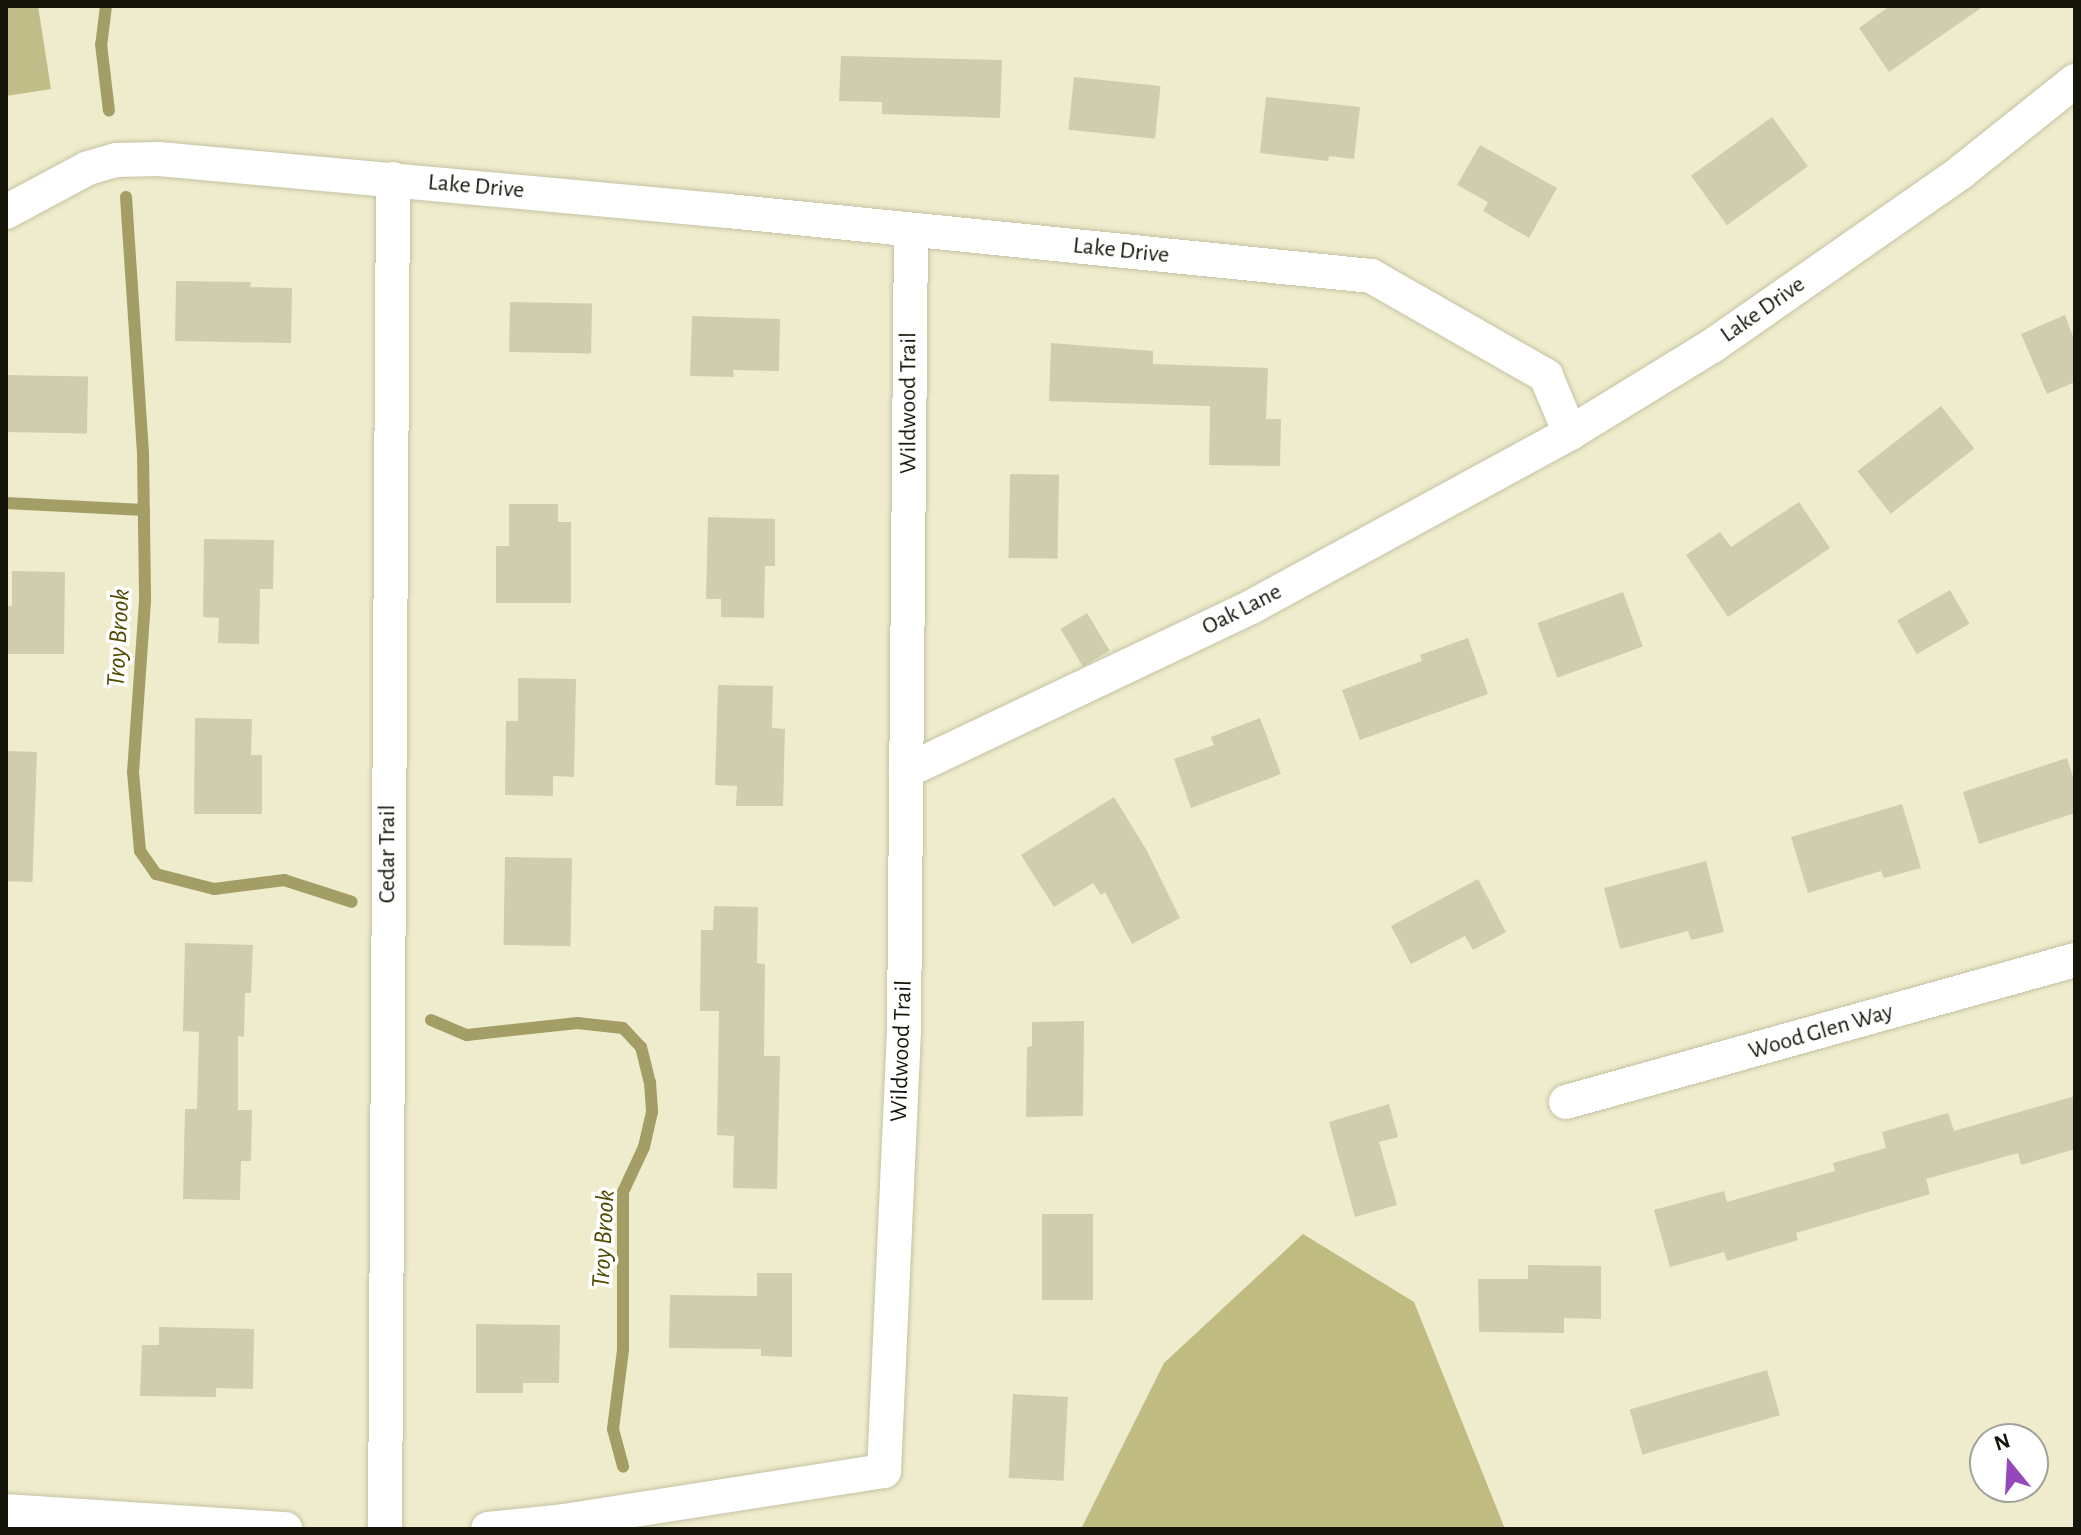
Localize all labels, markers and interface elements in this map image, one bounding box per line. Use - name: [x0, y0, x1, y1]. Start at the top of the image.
- street label: Lake Drive: [427, 168, 525, 206]
- street label: Lake Drive: [1071, 232, 1171, 270]
- street label: Lake Drive: [1715, 271, 1811, 349]
- street label: Wildwood Trail: [895, 332, 923, 474]
- street label: Oak Lane: [1197, 578, 1287, 642]
- water label: Troy Brook: [101, 588, 137, 688]
- street label: Cedar Trail: [374, 805, 402, 903]
- street label: Wildwood Trail: [885, 980, 919, 1122]
- street label: Wood Glen Way: [1745, 998, 1897, 1066]
- water label: Troy Brook: [586, 1189, 622, 1289]
- north arrow: [1969, 1423, 2049, 1503]
- text: N: [1992, 1429, 2013, 1455]

